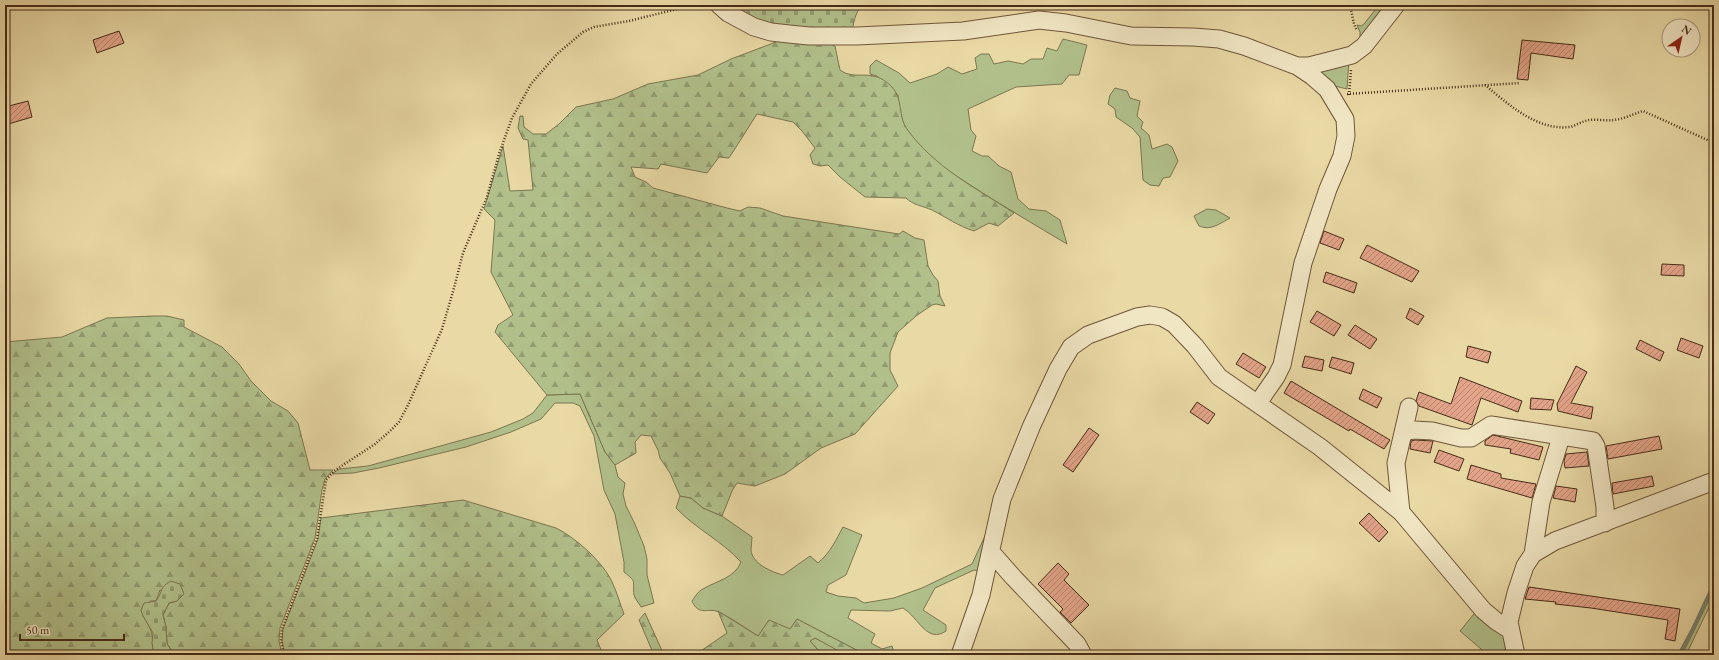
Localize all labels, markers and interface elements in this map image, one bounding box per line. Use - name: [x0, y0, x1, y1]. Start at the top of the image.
- north arrow: [1661, 18, 1701, 58]
- text: N: [1679, 21, 1694, 38]
- scale bar: [20, 616, 124, 642]
- text: 50 m: [26, 622, 50, 638]

